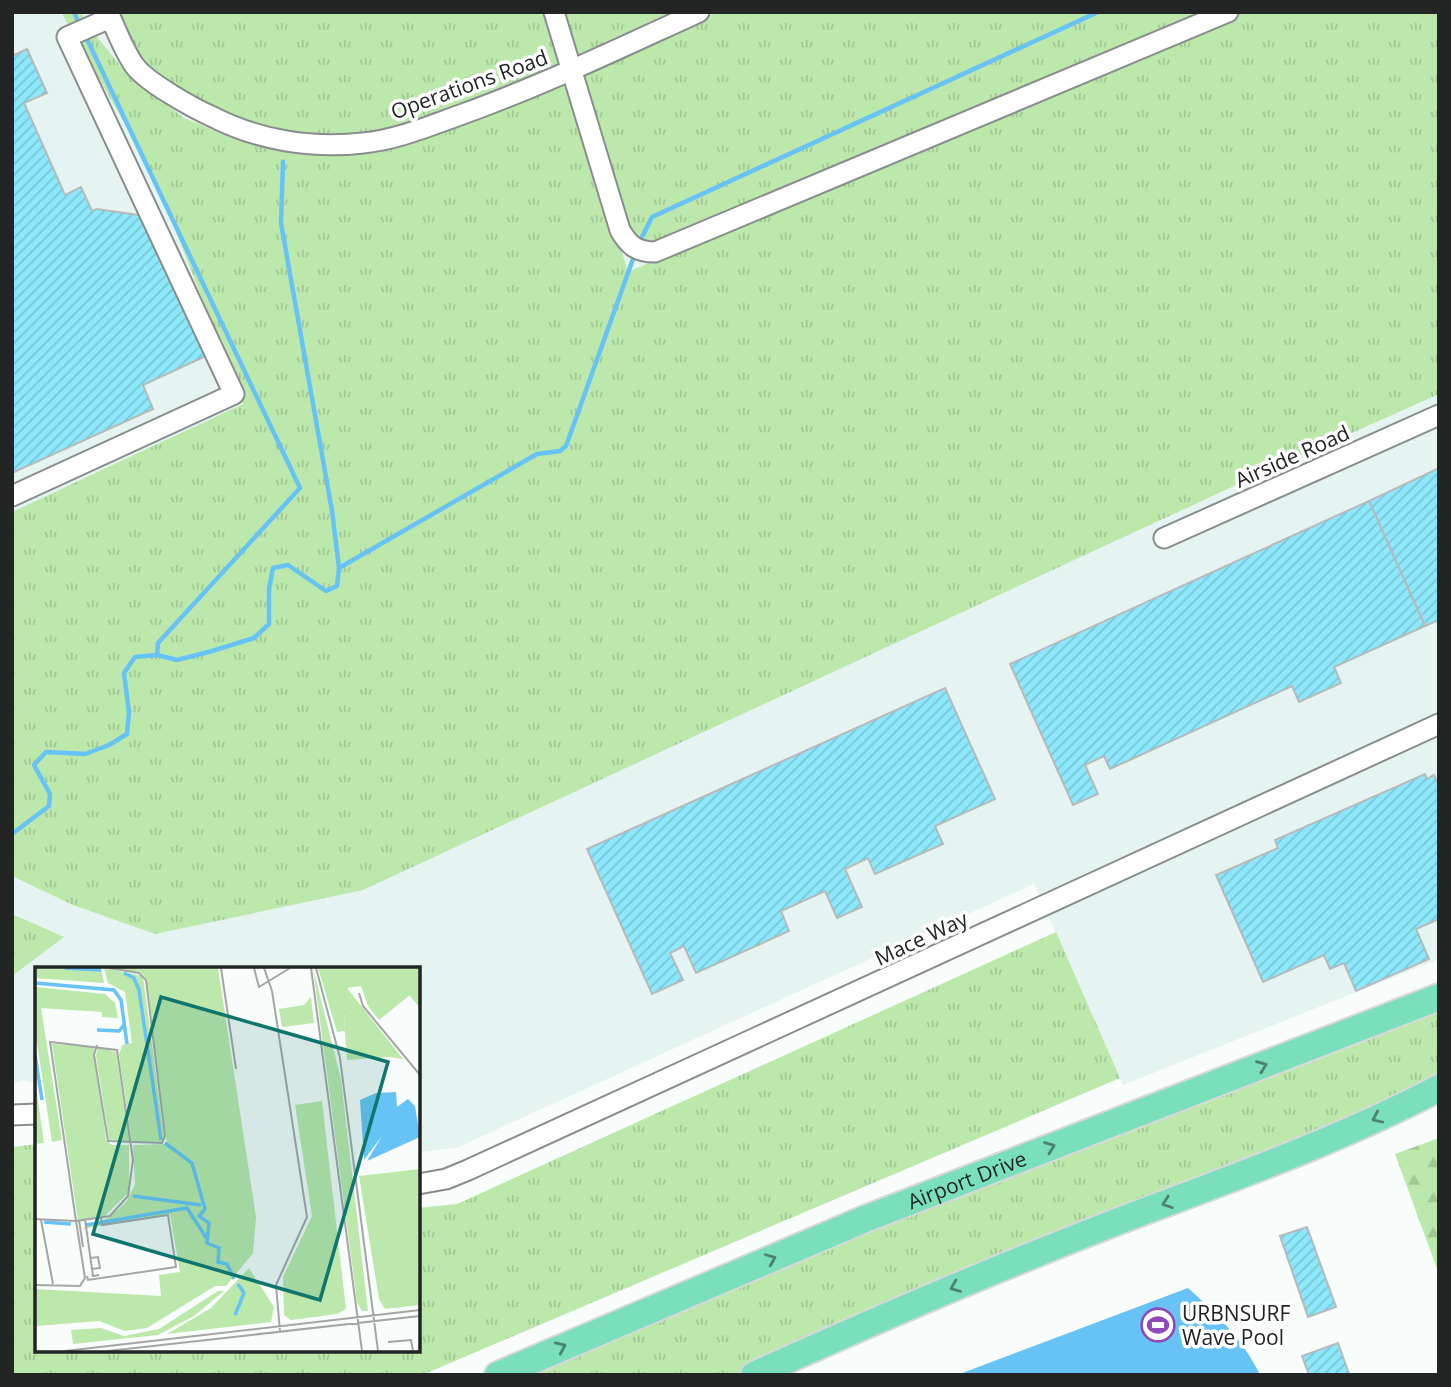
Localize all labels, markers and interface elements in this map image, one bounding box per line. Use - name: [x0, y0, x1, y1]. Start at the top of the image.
- street label: Operations Road: [387, 43, 551, 125]
- street label: Airside Road: [1230, 418, 1354, 494]
- street label: Mace Way: [870, 904, 972, 972]
- inset map: [35, 967, 420, 1352]
- one-way arrow: [1256, 1060, 1268, 1074]
- one-way arrow: [1372, 1109, 1384, 1123]
- one-way arrow: [1043, 1142, 1055, 1156]
- street label: Airport Drive: [903, 1144, 1031, 1215]
- one-way arrow: [1161, 1195, 1173, 1209]
- one-way arrow: [764, 1254, 776, 1268]
- one-way arrow: [950, 1279, 962, 1293]
- place label: URBNSURF Wave Pool: [1182, 1299, 1290, 1351]
- sports icon: URBNSURF Wave Pool: [1139, 1306, 1177, 1344]
- one-way arrow: [554, 1342, 566, 1356]

